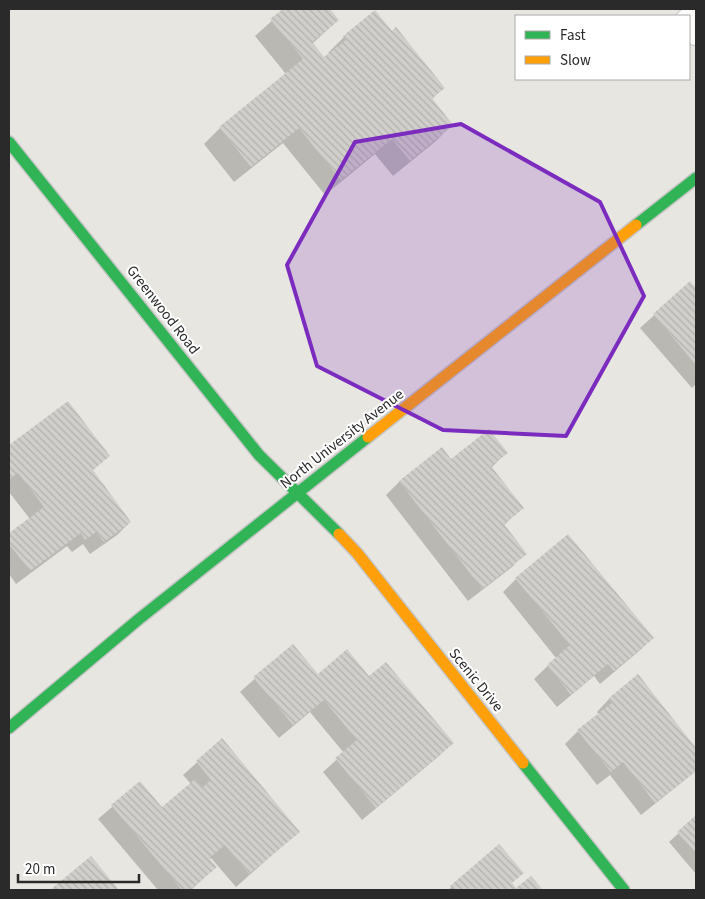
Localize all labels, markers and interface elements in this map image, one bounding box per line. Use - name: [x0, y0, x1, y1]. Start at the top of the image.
- legend: [515, 15, 690, 80]
- text: Fast: [560, 25, 586, 46]
- text: Slow: [560, 50, 591, 71]
- street label: Greenwood Road: [122, 261, 204, 359]
- street label: North University Avenue: [276, 384, 408, 494]
- street label: Scenic Drive: [444, 644, 508, 716]
- scale bar: [18, 852, 139, 884]
- text: 20 m: [25, 859, 55, 880]

